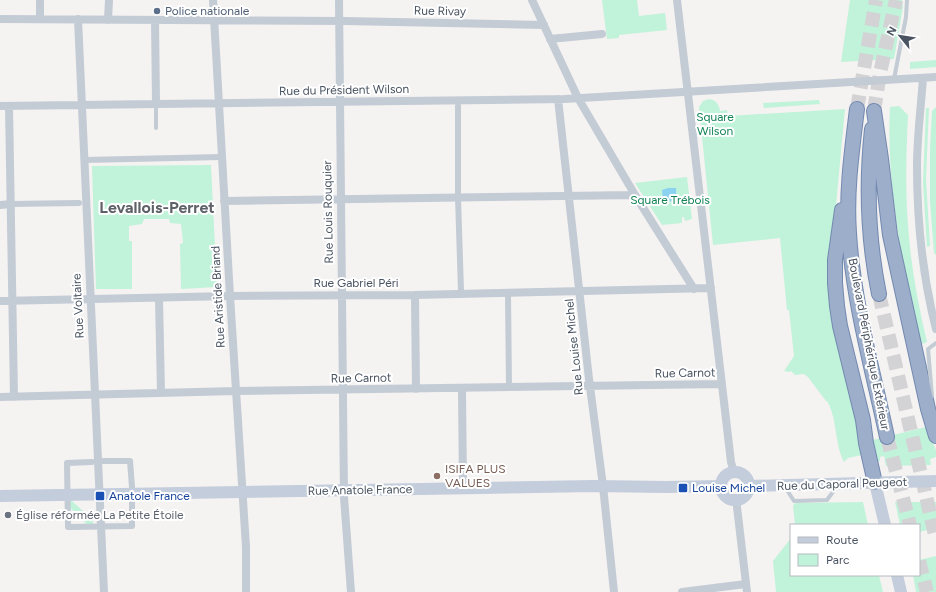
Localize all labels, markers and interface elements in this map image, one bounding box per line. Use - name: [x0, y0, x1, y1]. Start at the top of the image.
- place label: Police nationale: [165, 4, 250, 18]
- street label: Rue Rivay: [414, 4, 467, 18]
- marker: Police nationale: [152, 6, 162, 16]
- north arrow: [880, 16, 920, 56]
- text: N: [884, 24, 900, 38]
- street label: Rue du Président Wilson: [279, 82, 410, 98]
- park label: Square Wilson: [696, 110, 734, 138]
- street label: Rue Louis Rouquier: [320, 160, 336, 264]
- park label: Square Trébois: [630, 193, 710, 207]
- district label: Levallois-Perret: [99, 198, 215, 217]
- street label: Rue Aristide Briand: [208, 246, 228, 348]
- street label: Boulevard Périphérique Extérieur: [845, 257, 893, 431]
- street label: Rue Voltaire: [69, 273, 87, 339]
- street label: Rue Gabriel Péri: [313, 276, 399, 290]
- street label: Rue Louise Michel: [562, 298, 586, 396]
- street label: Rue Carnot: [655, 365, 716, 381]
- street label: Rue Carnot: [331, 370, 392, 386]
- place label: ISIFA PLUS VALUES: [445, 462, 506, 490]
- marker: ISIFA PLUS VALUES: [432, 471, 442, 481]
- street label: Rue du Caporal Peugeot: [777, 475, 908, 493]
- place label: Louise Michel: [692, 481, 765, 495]
- street label: Rue Anatole France: [308, 482, 413, 498]
- marker: Louise Michel: [677, 482, 689, 494]
- place label: Anatole France: [109, 489, 190, 503]
- marker: Anatole France: [94, 490, 106, 502]
- place label: Église réformée La Petite Étoile: [16, 508, 184, 522]
- marker: Église réformée La Petite Étoile: [3, 510, 13, 520]
- legend: [790, 524, 920, 576]
- text: Route: [826, 533, 859, 547]
- text: Parc: [826, 553, 850, 567]

